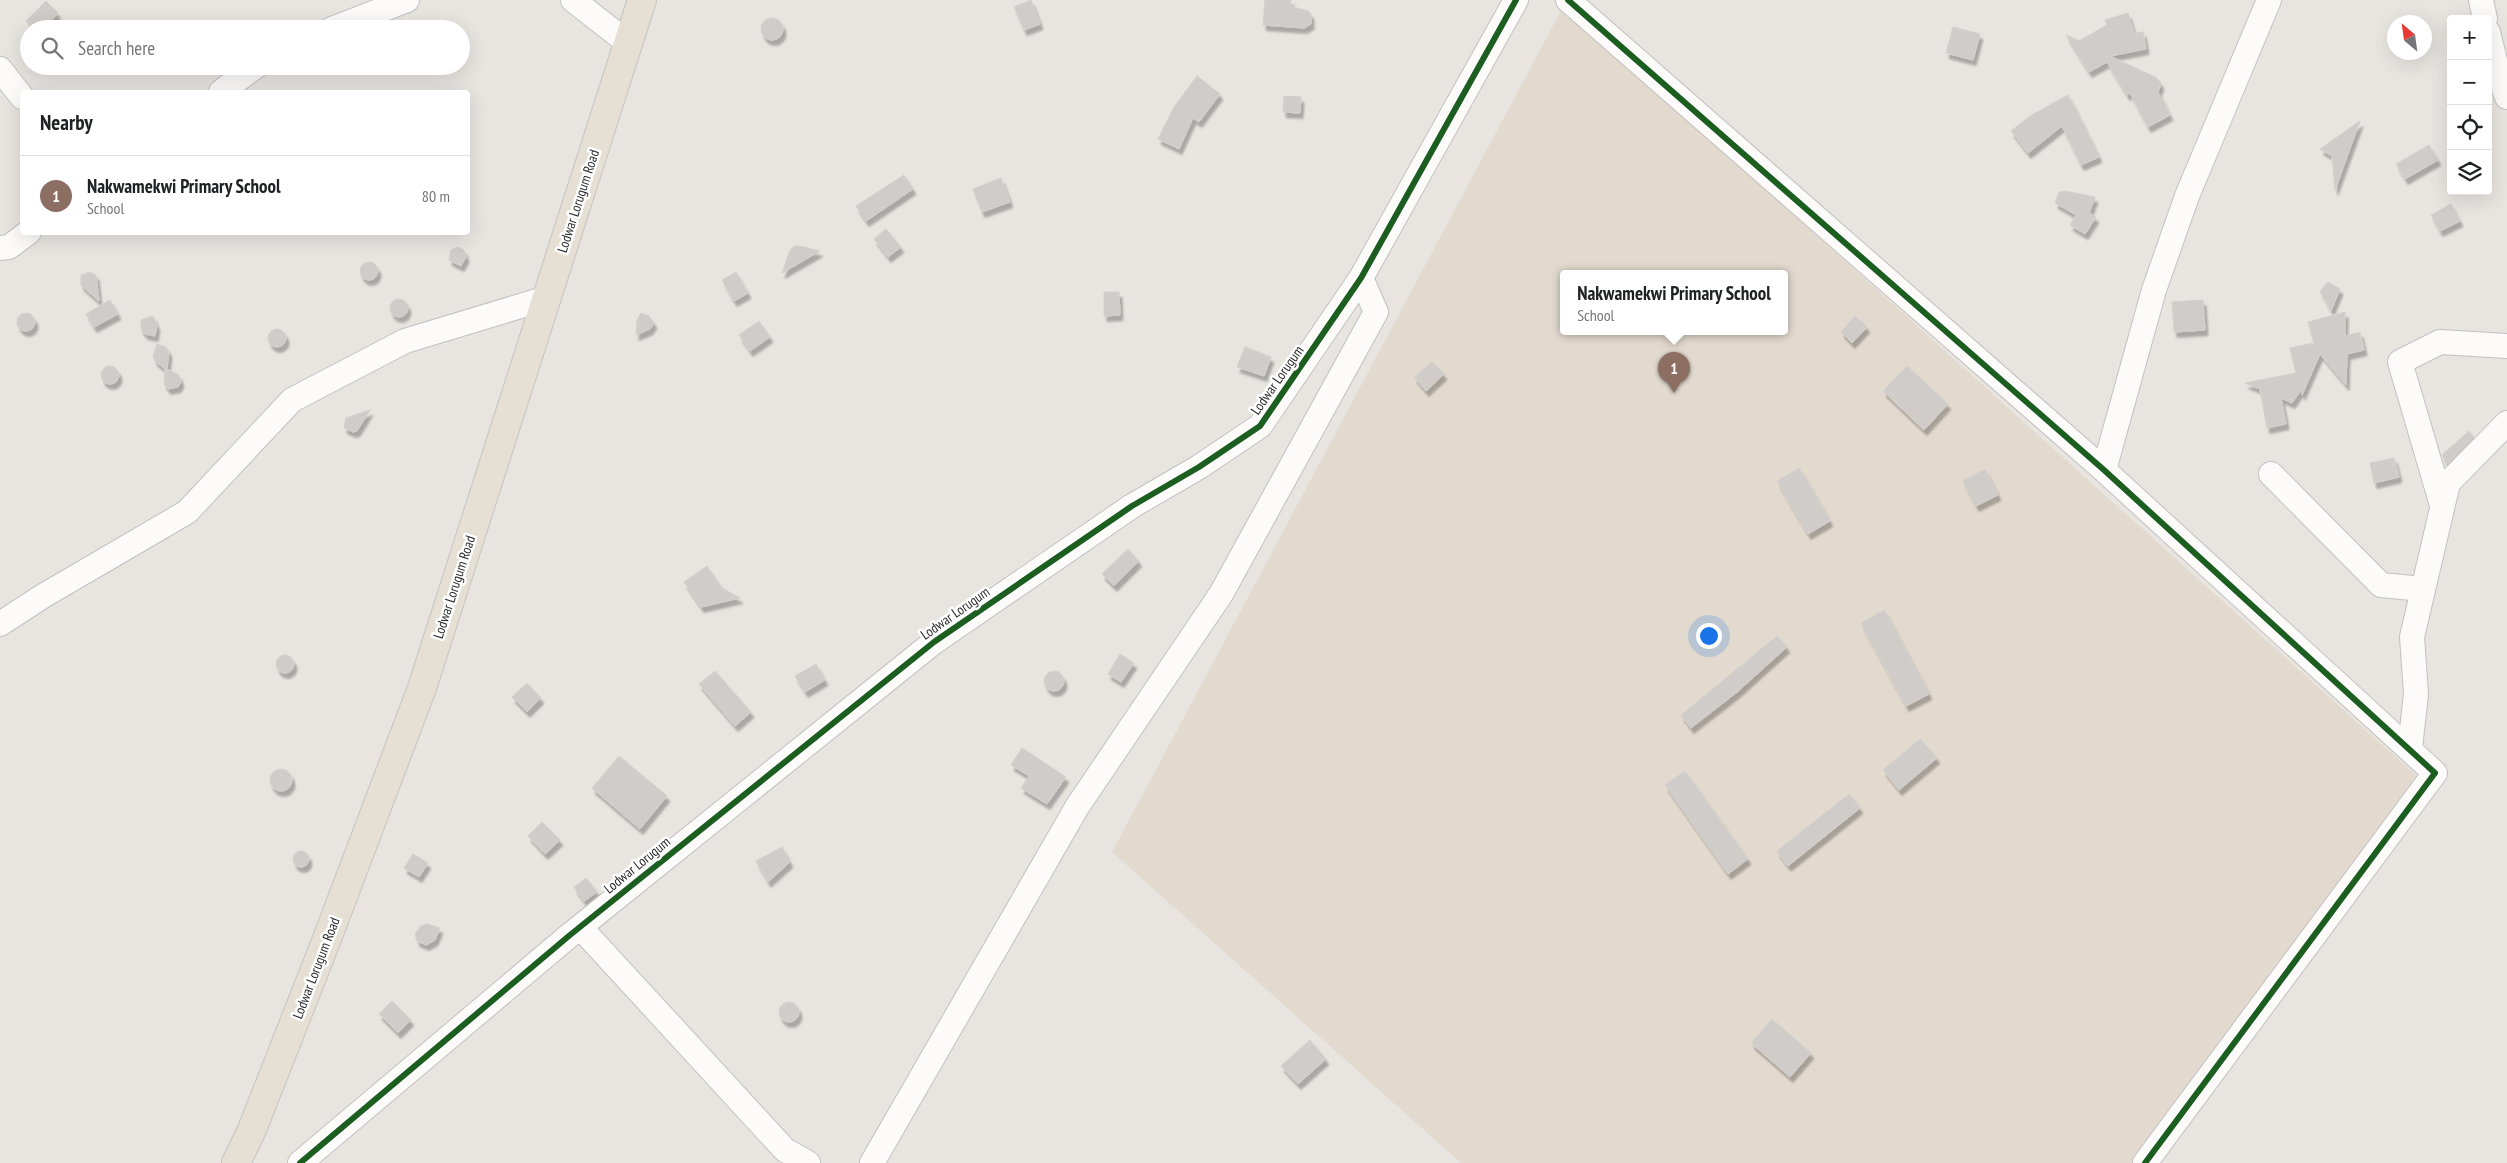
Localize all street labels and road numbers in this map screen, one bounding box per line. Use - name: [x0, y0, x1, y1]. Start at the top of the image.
- street label: Lodwar Lorugum Road: [553, 147, 603, 255]
- street label: Lodwar Lorugum: [1247, 342, 1307, 418]
- street label: Lodwar Lorugum Road: [429, 533, 479, 641]
- street label: Lodwar Lorugum: [917, 583, 993, 643]
- street label: Lodwar Lorugum: [600, 833, 674, 897]
- street label: Lodwar Lorugum Road: [288, 915, 344, 1021]

